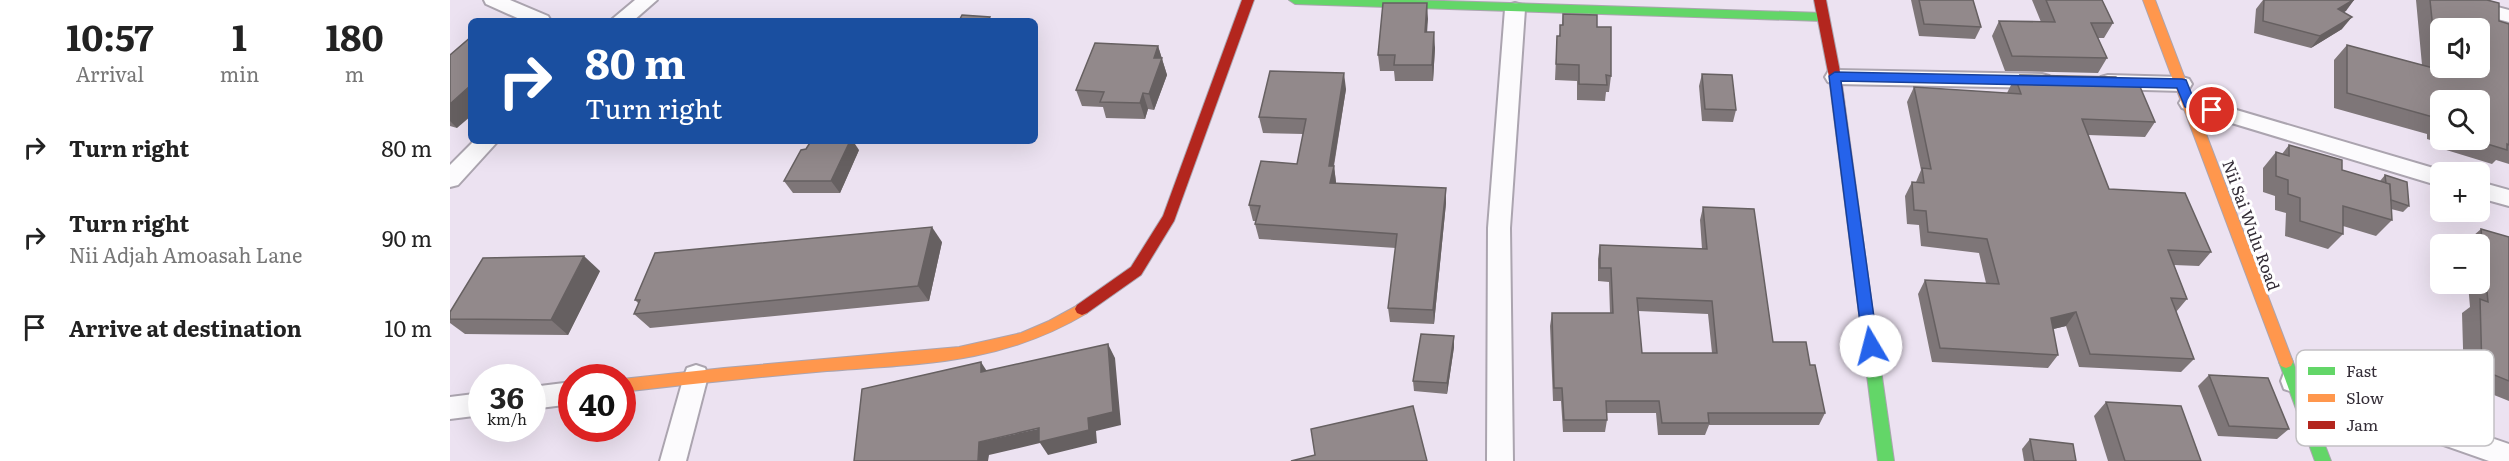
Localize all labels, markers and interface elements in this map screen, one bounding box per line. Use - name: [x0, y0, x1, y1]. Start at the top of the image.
- text: 10:57: [66, 9, 154, 62]
- text: 1: [232, 9, 247, 62]
- text: 180: [325, 9, 384, 62]
- map controls: [2430, 18, 2490, 294]
- button: sound: [2430, 18, 2490, 78]
- text: 80 m: [585, 30, 686, 92]
- icon: right: [486, 42, 564, 120]
- text: Arrival: [76, 58, 144, 88]
- text: min: [220, 58, 259, 88]
- text: m: [345, 58, 364, 88]
- pin: [2186, 84, 2237, 135]
- text: Turn right: [585, 87, 722, 127]
- button: search: [2430, 90, 2490, 150]
- icon: arrive: [2195, 93, 2228, 126]
- icon: right: [18, 131, 51, 164]
- text: Turn right: [69, 131, 189, 164]
- text: 80 m: [381, 131, 432, 164]
- street label: Nii Sai Wulu Road: [2217, 156, 2287, 294]
- button: +: [2430, 162, 2490, 222]
- text: Turn right: [69, 206, 189, 239]
- icon: right: [18, 221, 51, 254]
- text: 90 m: [382, 221, 432, 254]
- button: −: [2430, 234, 2490, 294]
- text: Nii Adjah Amoasah Lane: [69, 239, 302, 269]
- icon: arrive: [18, 311, 51, 344]
- text: Arrive at destination: [69, 311, 302, 344]
- text: 10 m: [385, 311, 432, 344]
- position arrow: [1839, 314, 1903, 378]
- legend: [2296, 350, 2494, 446]
- text: Fast: [2346, 358, 2378, 382]
- speed limit sign: 40: [558, 364, 636, 442]
- text: 36: [490, 374, 524, 418]
- text: Slow: [2346, 385, 2384, 409]
- text: km/h: [487, 407, 527, 430]
- text: Jam: [2346, 412, 2379, 436]

